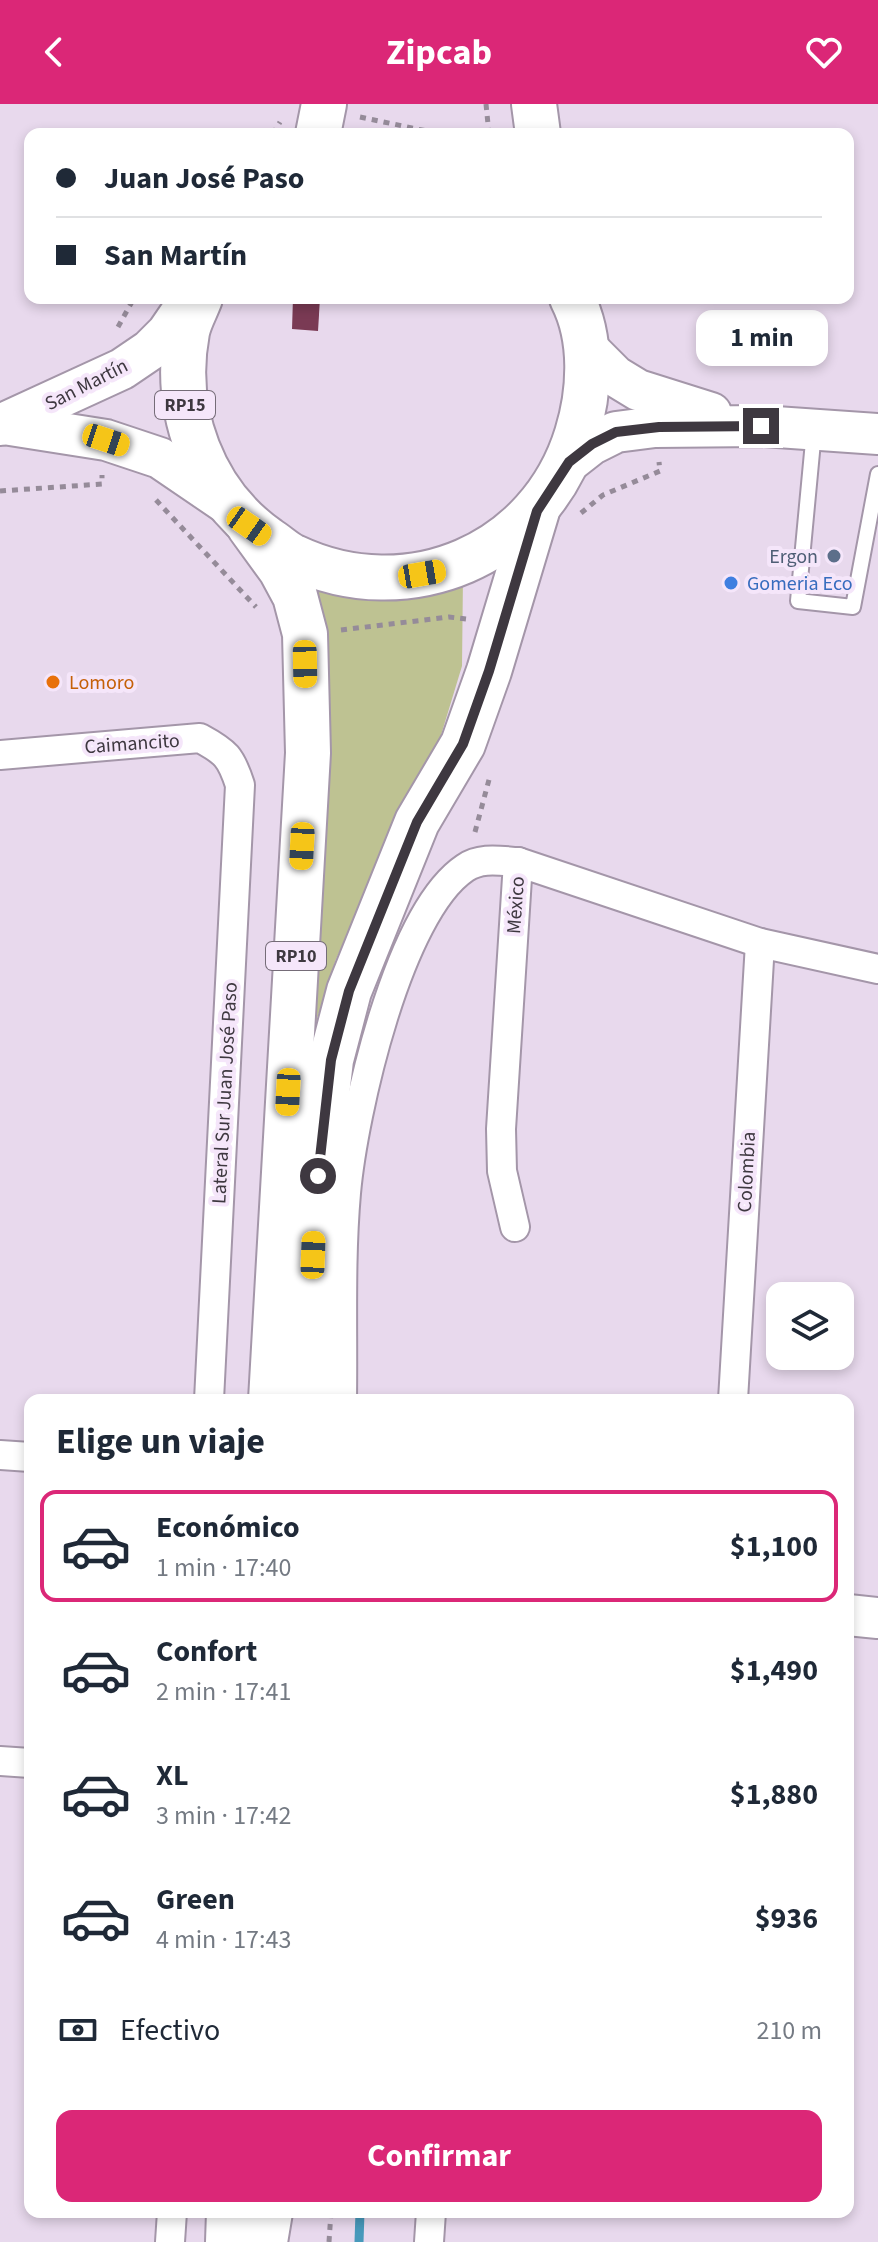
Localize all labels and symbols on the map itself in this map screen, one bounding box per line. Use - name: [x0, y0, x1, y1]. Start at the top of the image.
- callout: 1 min: [695, 310, 827, 366]
- street label: San Martín: [40, 352, 133, 418]
- road number: RP15: [155, 391, 215, 419]
- route end: [743, 408, 779, 444]
- car: [79, 421, 133, 459]
- car: [222, 502, 276, 550]
- place label: Ergon: [769, 543, 818, 571]
- marker: Ergon: [825, 547, 843, 565]
- car: [396, 558, 448, 590]
- place label: Gomeria Eco: [747, 570, 853, 598]
- marker: Gomeria Eco: [722, 574, 740, 592]
- car: [293, 640, 317, 688]
- place label: Lomoro: [69, 669, 134, 697]
- marker: Lomoro: [44, 673, 62, 691]
- street label: Caimancito: [84, 727, 181, 761]
- car: [289, 821, 315, 871]
- street label: México: [500, 875, 532, 935]
- road number: RP10: [266, 942, 326, 970]
- street label: Lateral Sur Juan José Paso: [205, 981, 245, 1205]
- car: [275, 1067, 301, 1117]
- street label: Colombia: [731, 1131, 763, 1213]
- route start: [300, 1158, 336, 1194]
- car: [300, 1231, 326, 1279]

